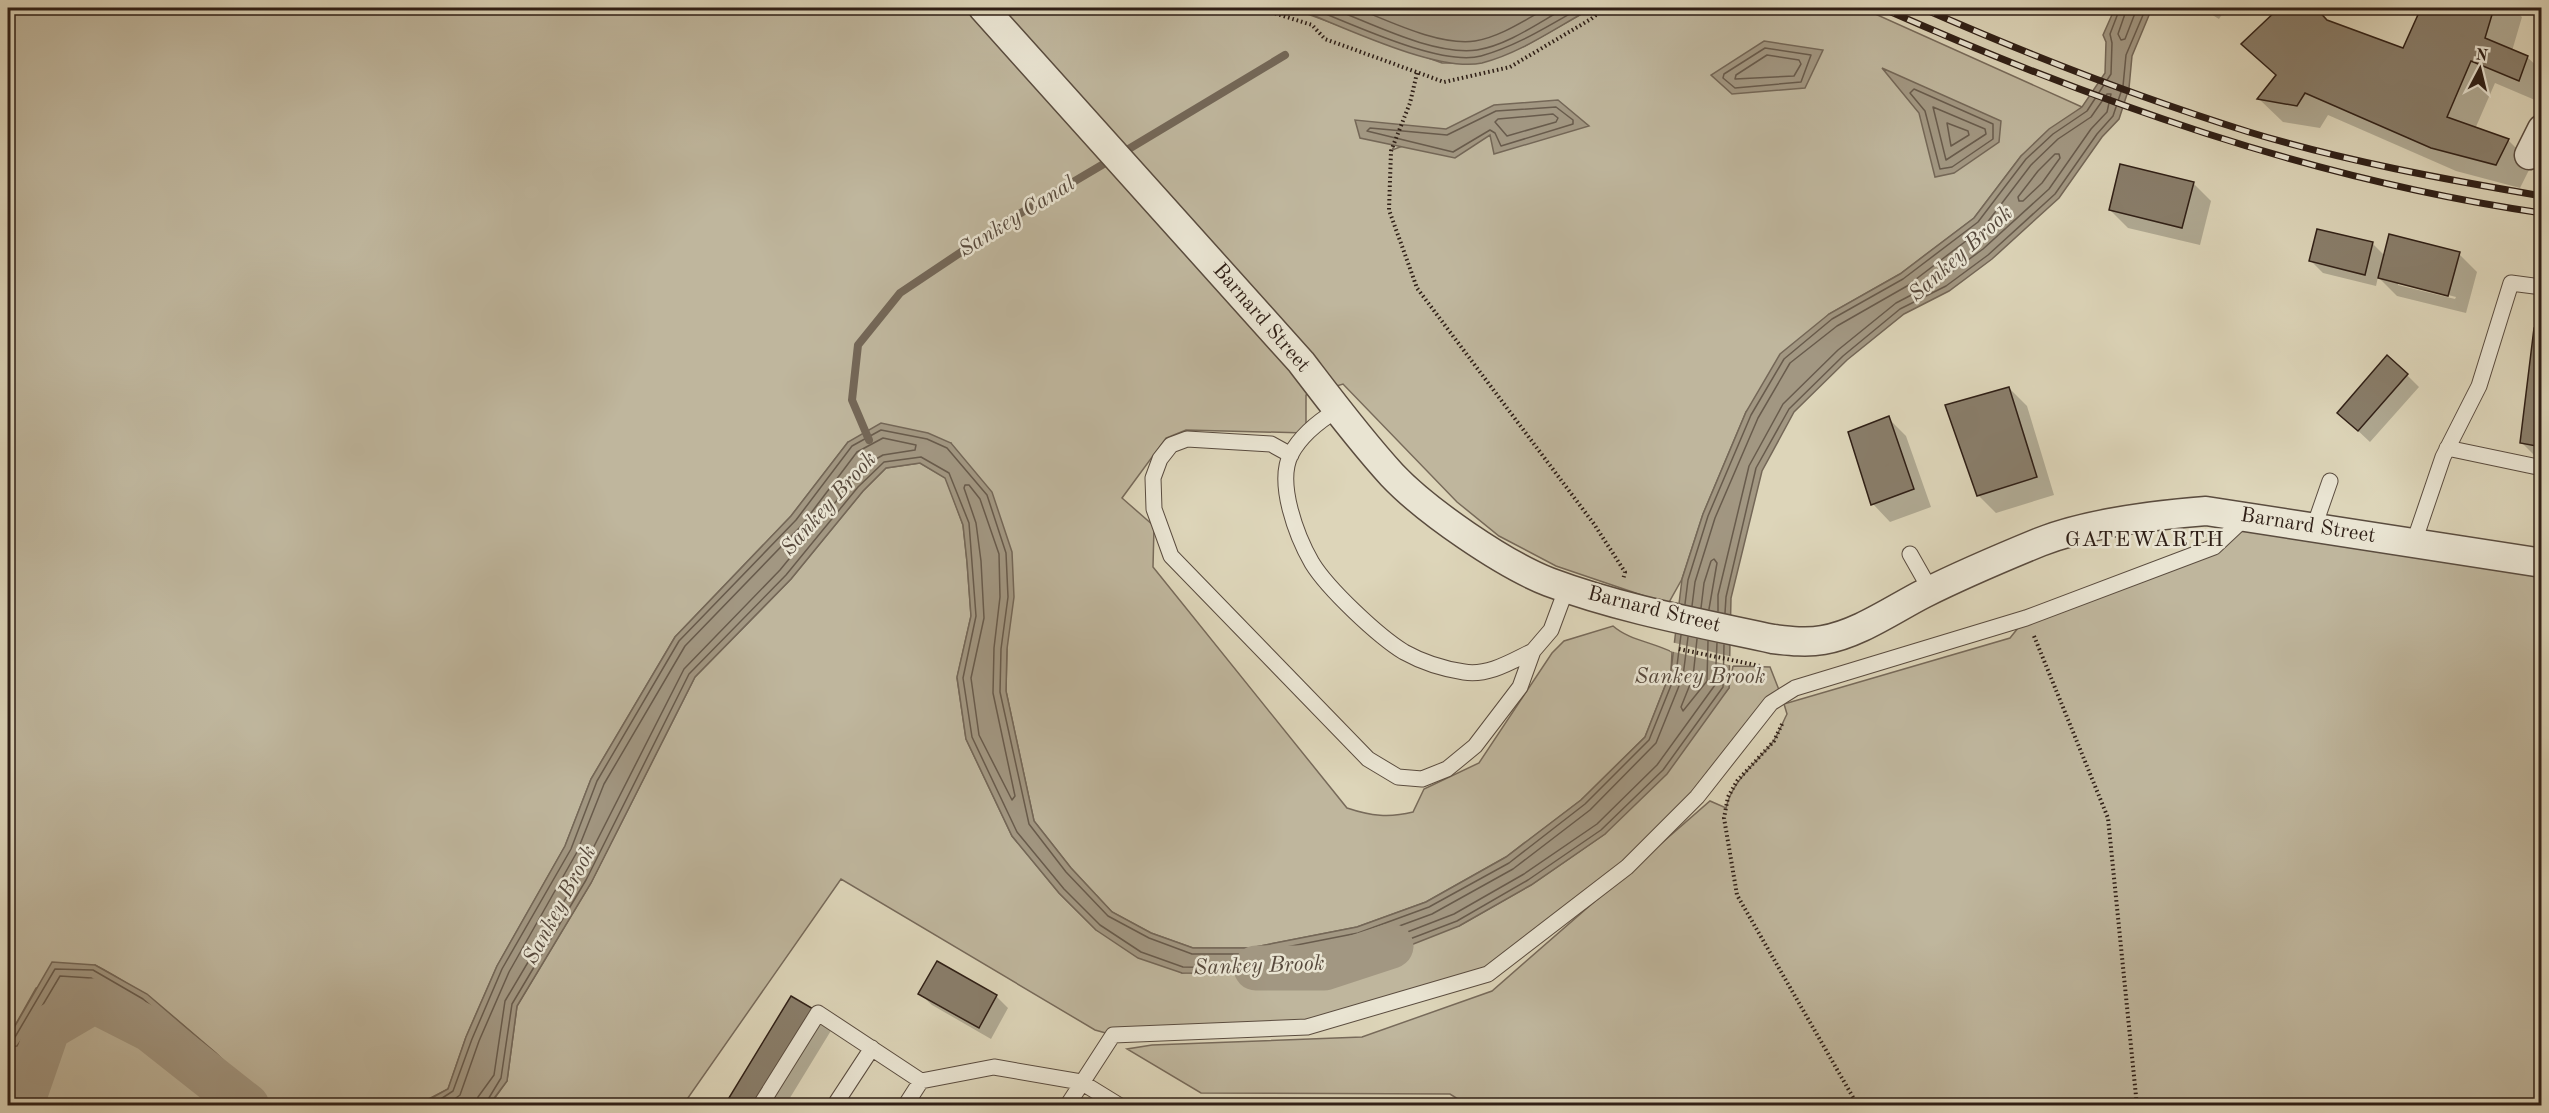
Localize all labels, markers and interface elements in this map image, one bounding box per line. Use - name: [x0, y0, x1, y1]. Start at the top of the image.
- north arrow: [2450, 39, 2510, 99]
- text: N: [2475, 47, 2489, 65]
- water label: Sankey Canal: [955, 172, 1080, 261]
- water label: Sankey Brook: [1905, 202, 2017, 306]
- street label: Barnard Street: [1208, 260, 1314, 376]
- water label: Sankey Brook: [777, 448, 881, 560]
- street label: Barnard Street: [2239, 505, 2377, 547]
- district label: GATEWARTH: [2065, 529, 2225, 551]
- street label: Barnard Street: [1585, 583, 1723, 637]
- water label: Sankey Brook: [1635, 666, 1766, 688]
- water label: Sankey Brook: [520, 842, 601, 968]
- water label: Sankey Brook: [1193, 953, 1325, 979]

